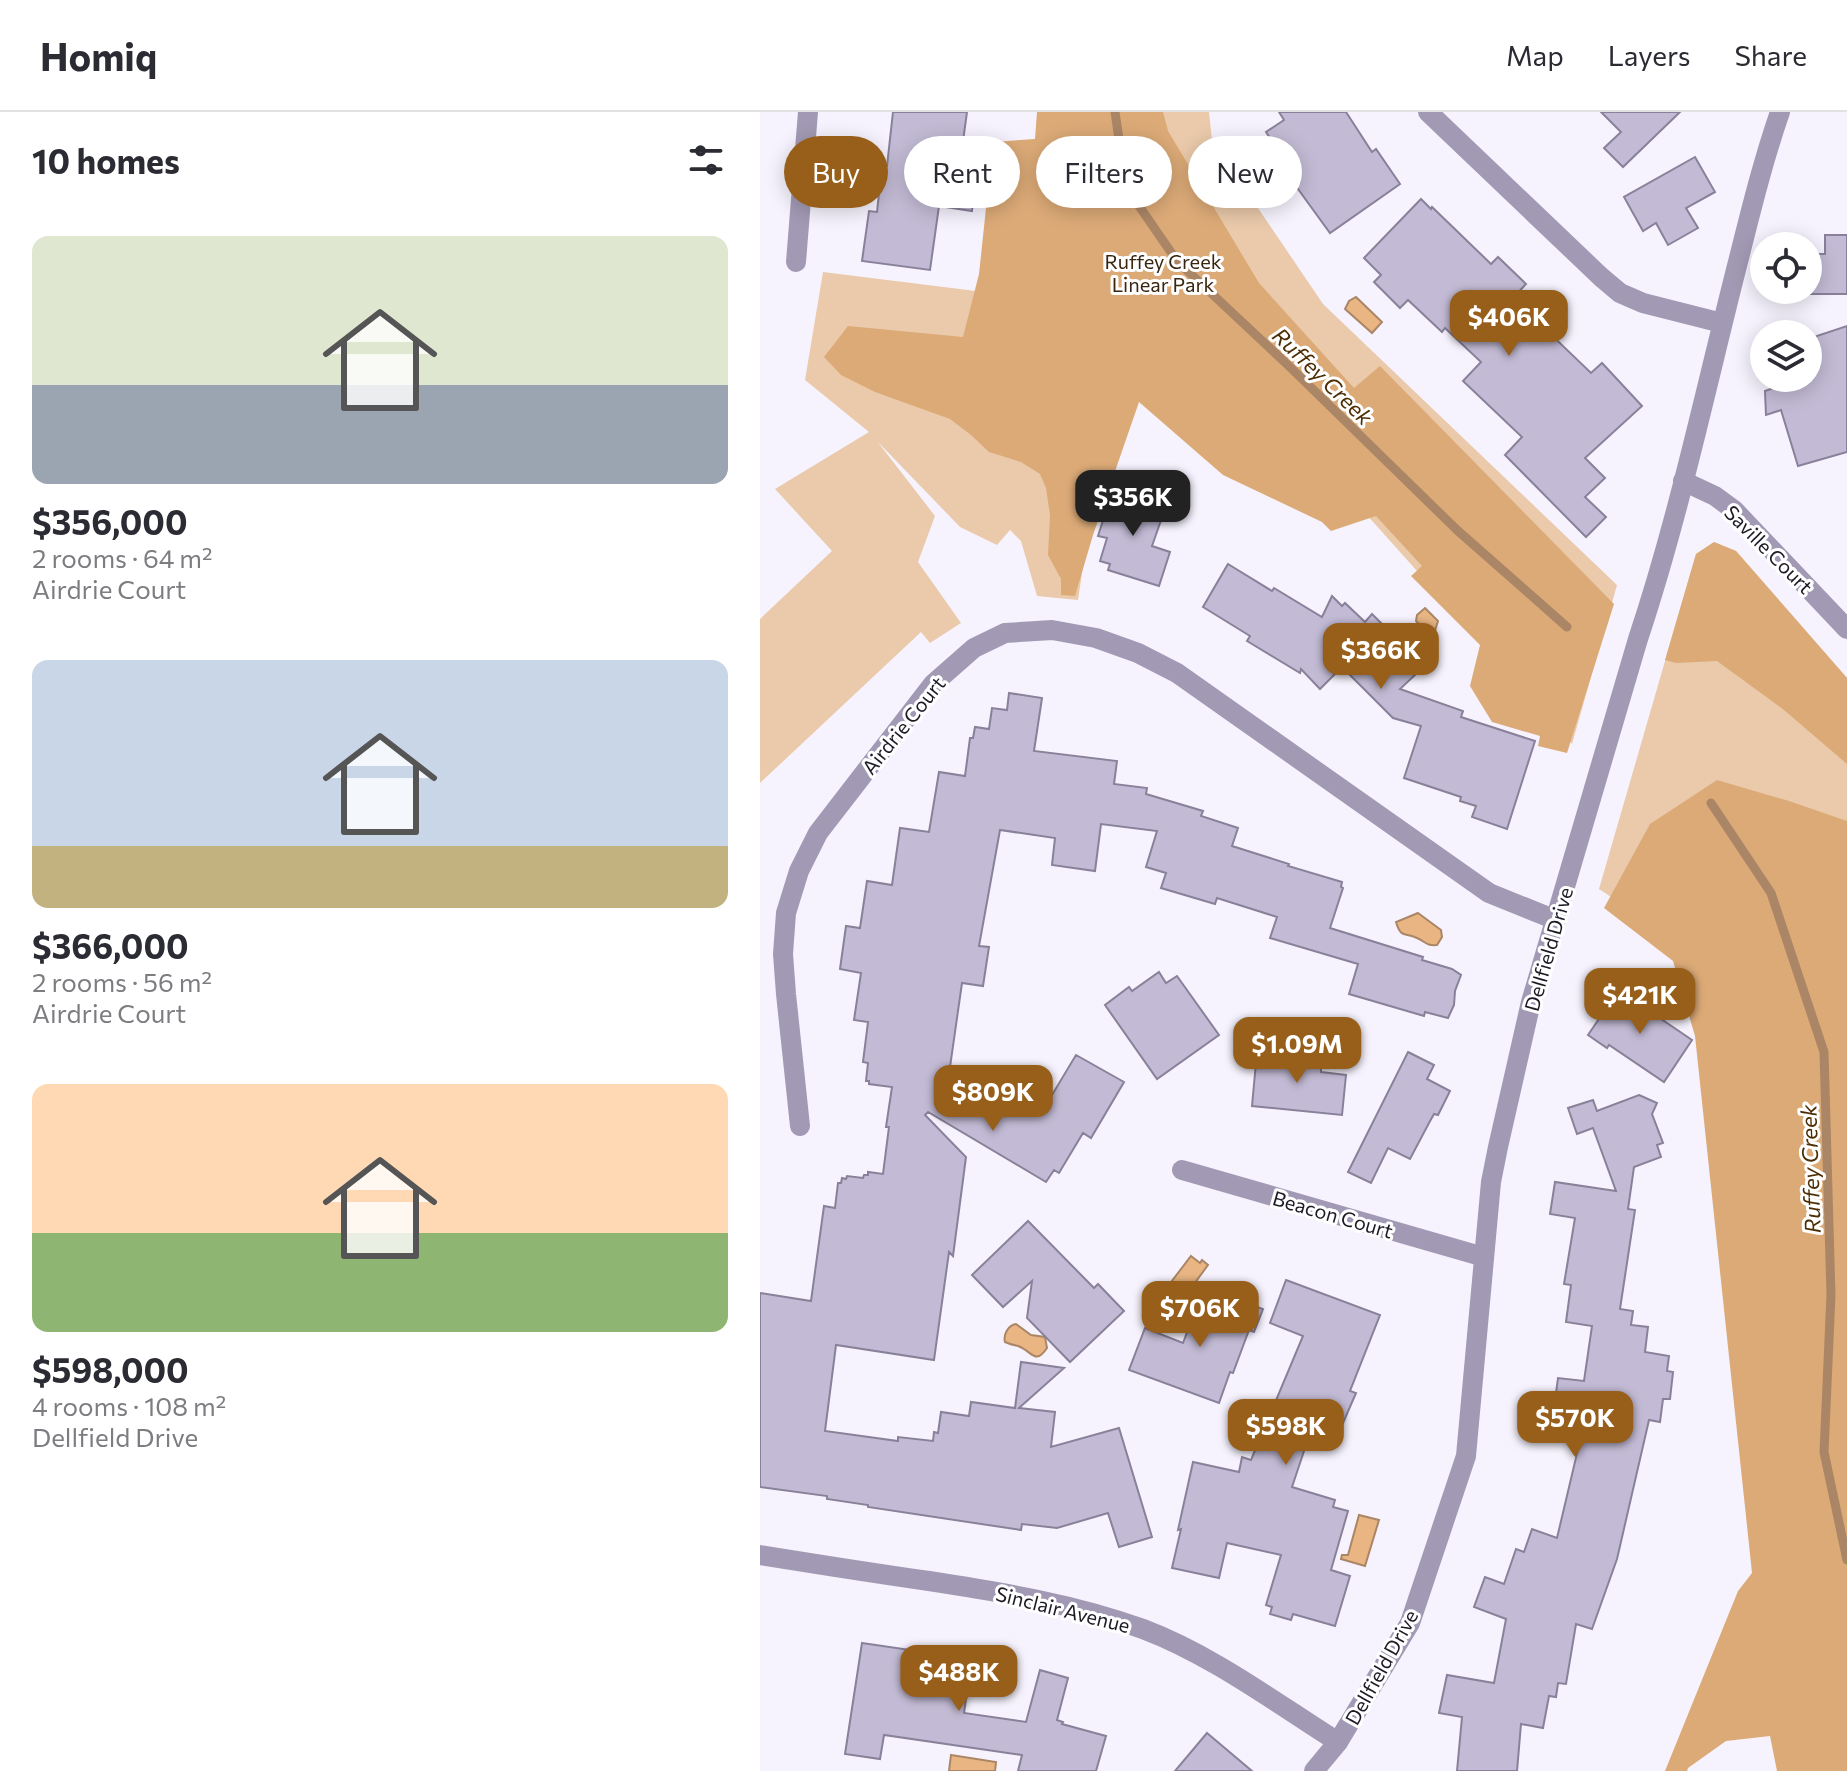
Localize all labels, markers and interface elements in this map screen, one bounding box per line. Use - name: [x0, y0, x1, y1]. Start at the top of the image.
- text: Homiq: [40, 32, 157, 79]
- text: Map: [1506, 38, 1564, 72]
- text: Layers: [1608, 38, 1690, 72]
- text: Share: [1734, 38, 1807, 72]
- chip: Buy: [784, 136, 888, 208]
- chip: Rent: [904, 136, 1020, 208]
- chip: Filters: [1036, 136, 1172, 208]
- chip: New: [1188, 136, 1302, 208]
- icon: filters: [684, 138, 728, 182]
- text: 10 homes: [32, 139, 180, 181]
- map controls: [1750, 232, 1822, 392]
- button: locate: [1750, 232, 1822, 304]
- park label: Ruffey Creek Linear Park: [1104, 249, 1222, 296]
- icon: home: [308, 288, 452, 432]
- pin: $406K: [1453, 290, 1565, 358]
- text: $406K: [1468, 300, 1550, 331]
- button: layers: [1750, 320, 1822, 392]
- water label: Ruffey Creek: [1267, 322, 1379, 431]
- pin: $356K: [1077, 470, 1189, 538]
- text: $356K: [1093, 480, 1173, 511]
- text: $356,000: [32, 500, 187, 542]
- street label: Saville Court: [1720, 500, 1818, 598]
- text: 2 rooms · 64 m²: [32, 542, 213, 573]
- text: Airdrie Court: [32, 573, 186, 604]
- pin: $366K: [1325, 623, 1437, 691]
- text: $366K: [1341, 633, 1421, 664]
- street label: Airdrie Court: [856, 671, 950, 779]
- icon: home: [308, 712, 452, 856]
- street label: Dellfield Drive: [1519, 884, 1577, 1014]
- text: $366,000: [32, 924, 189, 966]
- text: 2 rooms · 56 m²: [32, 966, 212, 997]
- pin: $421K: [1584, 968, 1696, 1036]
- text: $421K: [1602, 978, 1678, 1009]
- text: Airdrie Court: [32, 997, 186, 1028]
- pin: $1.09M: [1232, 1017, 1362, 1085]
- text: $1.09M: [1251, 1027, 1343, 1058]
- pin: $809K: [937, 1065, 1049, 1133]
- text: $809K: [952, 1075, 1034, 1106]
- water label: Ruffey Creek: [1794, 1103, 1826, 1234]
- icon: home: [308, 1136, 452, 1280]
- street label: Beacon Court: [1270, 1185, 1396, 1243]
- pin: $706K: [1144, 1281, 1256, 1349]
- text: $706K: [1160, 1291, 1240, 1322]
- text: $598,000: [32, 1348, 189, 1390]
- text: 4 rooms · 108 m²: [32, 1390, 226, 1421]
- pin: $570K: [1519, 1391, 1631, 1459]
- pin: $598K: [1230, 1399, 1342, 1467]
- text: $570K: [1535, 1401, 1615, 1432]
- text: $598K: [1246, 1409, 1326, 1440]
- text: Dellfield Drive: [32, 1421, 198, 1452]
- street label: Sinclair Avenue: [993, 1581, 1133, 1637]
- street label: Dellfield Drive: [1340, 1605, 1422, 1729]
- pin: $488K: [903, 1645, 1015, 1713]
- text: $488K: [918, 1655, 1000, 1686]

